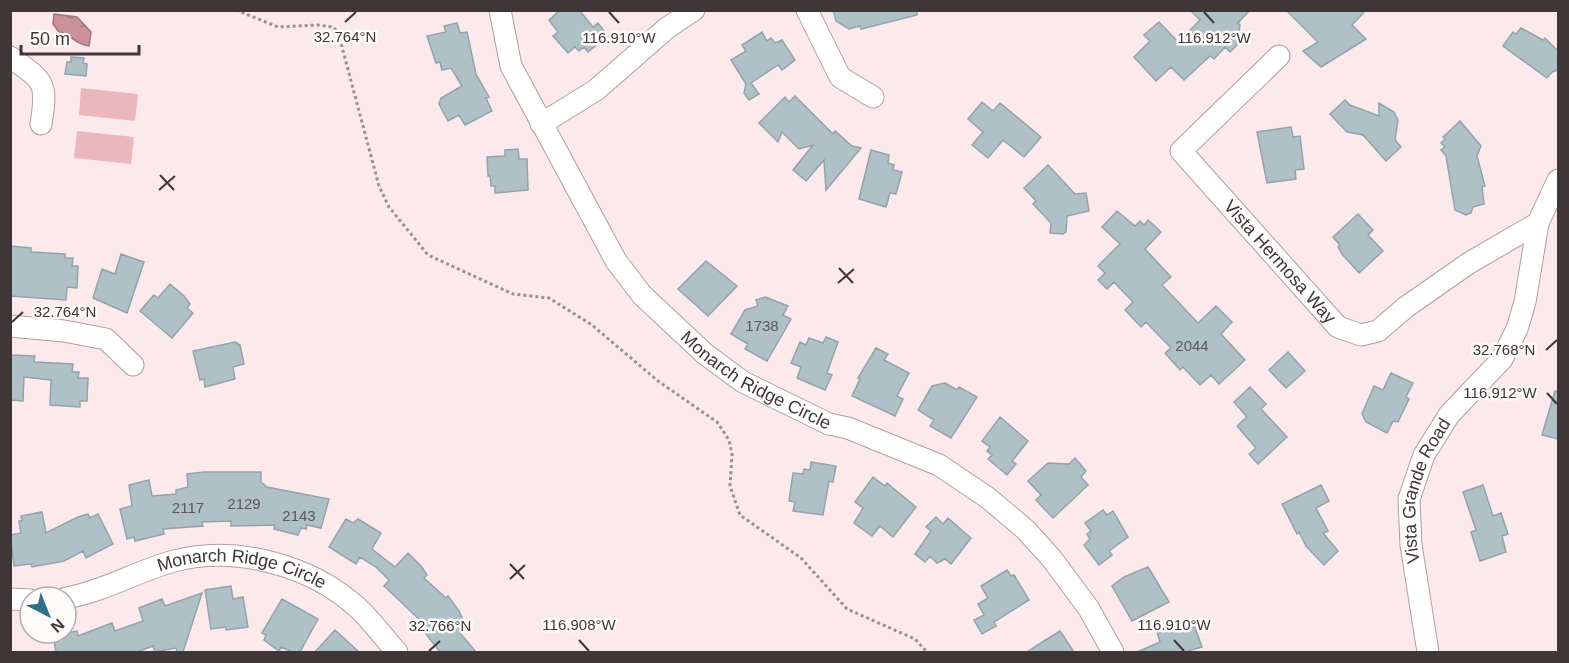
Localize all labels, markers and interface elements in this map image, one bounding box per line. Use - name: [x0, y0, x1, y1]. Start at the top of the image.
- scale bar: [21, 18, 140, 56]
- text: 32.764°N: [314, 28, 376, 45]
- text: 50 m: [30, 29, 70, 49]
- text: 116.910°W: [582, 29, 656, 46]
- text: 116.912°W: [1177, 29, 1251, 46]
- street label: Vista Hermosa Way: [1220, 196, 1340, 327]
- text: 32.764°N: [34, 303, 96, 320]
- house number: 1738: [745, 317, 779, 334]
- street label: Monarch Ridge Circle: [677, 327, 834, 433]
- house number: 2044: [1175, 337, 1209, 354]
- text: 32.768°N: [1473, 341, 1535, 358]
- text: 116.912°W: [1463, 384, 1537, 401]
- street label: Vista Grande Road: [1399, 414, 1455, 565]
- house number: 2129: [227, 495, 261, 512]
- house number: 2117: [172, 499, 204, 516]
- house number: 2143: [282, 507, 316, 524]
- street label: Monarch Ridge Circle: [155, 545, 330, 593]
- north arrow: [18, 585, 78, 645]
- text: N: [48, 616, 68, 636]
- text: 116.908°W: [542, 616, 616, 633]
- text: 116.910°W: [1137, 616, 1211, 633]
- text: 32.766°N: [409, 617, 471, 634]

